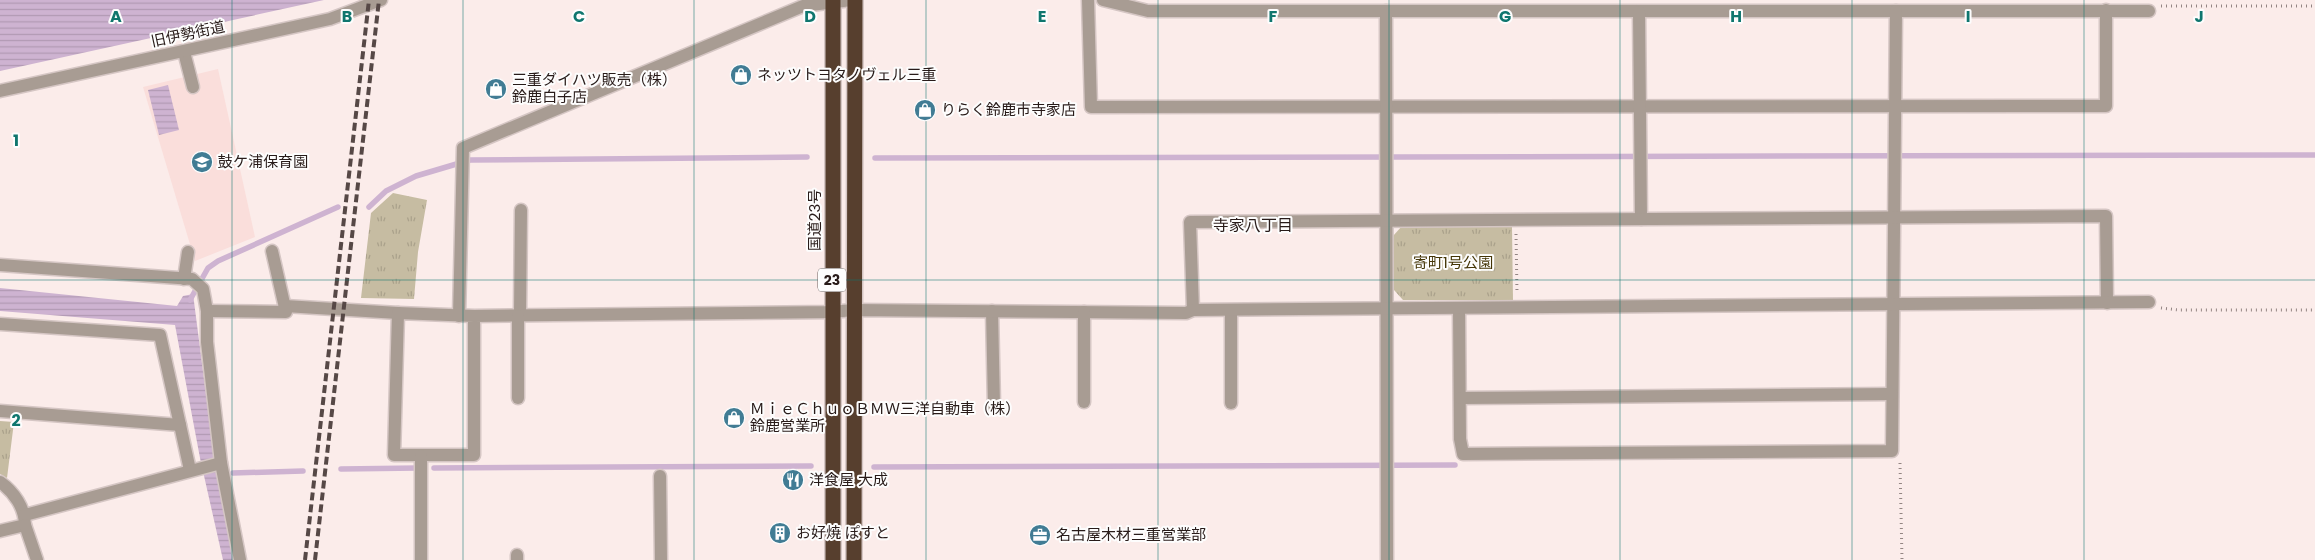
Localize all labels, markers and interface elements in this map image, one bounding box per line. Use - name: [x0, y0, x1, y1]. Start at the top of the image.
- text: A: [110, 5, 122, 28]
- text: B: [342, 5, 352, 28]
- text: C: [573, 5, 585, 28]
- text: D: [804, 5, 816, 28]
- text: E: [1038, 5, 1046, 28]
- text: F: [1269, 5, 1278, 28]
- text: G: [1499, 5, 1511, 28]
- text: H: [1730, 5, 1742, 28]
- text: I: [1966, 5, 1970, 28]
- text: J: [2194, 5, 2204, 28]
- street label: 旧伊勢街道: [149, 15, 227, 52]
- shop icon: ネッツトヨタノヴェル三重: [729, 63, 753, 87]
- place label: ネッツトヨタノヴェル三重: [757, 64, 937, 85]
- place label: 三重ダイハツ販売（株） 鈴鹿白子店: [512, 69, 677, 107]
- shop icon: 三重ダイハツ販売（株） 鈴鹿白子店: [484, 77, 508, 101]
- shop icon: りらく鈴鹿市寺家店: [913, 98, 937, 122]
- place label: りらく鈴鹿市寺家店: [941, 99, 1076, 120]
- text: 1: [13, 129, 19, 152]
- school or university icon: 鼓ケ浦保育園: [190, 150, 214, 174]
- place label: 鼓ケ浦保育園: [218, 151, 308, 172]
- street label: 国道23号: [804, 189, 825, 251]
- district label: 寺家八丁目: [1213, 214, 1293, 237]
- park label: 寄町1号公園: [1413, 252, 1493, 273]
- road number: 23: [818, 268, 846, 292]
- place label: ＭｉｅＣｈｕｏＢＭＷ三洋自動車（株） 鈴鹿営業所: [750, 398, 1020, 436]
- shop icon: ＭｉｅＣｈｕｏＢＭＷ三洋自動車（株） 鈴鹿営業所: [722, 406, 746, 430]
- text: 2: [11, 409, 21, 432]
- restaurant icon: 洋食屋 大成: [781, 468, 805, 492]
- place label: 洋食屋 大成: [809, 469, 888, 490]
- building icon: お好焼 ぽすと: [768, 521, 792, 545]
- place label: お好焼 ぽすと: [796, 522, 890, 543]
- office icon: 名古屋木材三重営業部: [1028, 523, 1052, 547]
- place label: 名古屋木材三重営業部: [1056, 524, 1206, 545]

